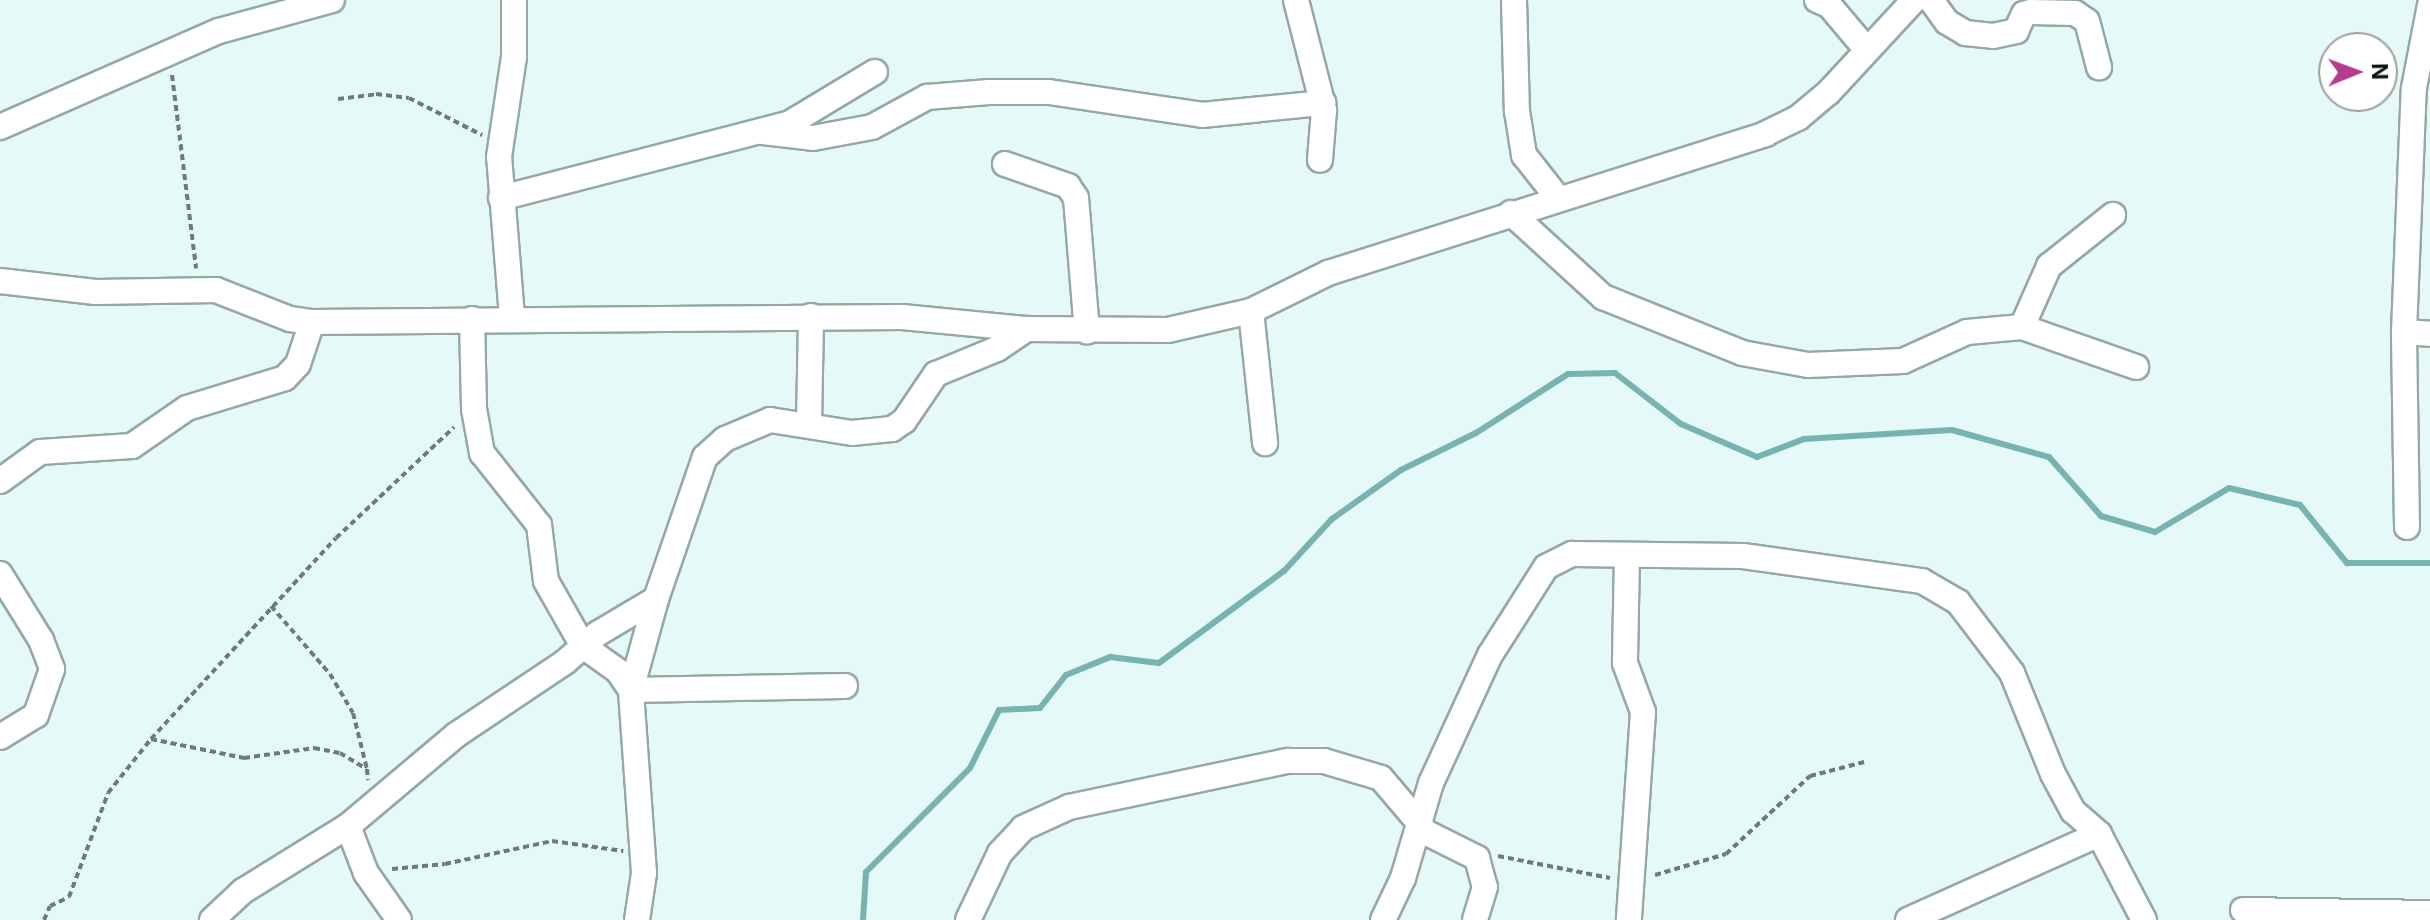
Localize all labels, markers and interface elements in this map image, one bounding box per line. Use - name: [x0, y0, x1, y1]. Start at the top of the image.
- north arrow: [2318, 32, 2398, 112]
- text: N: [2367, 63, 2393, 80]

